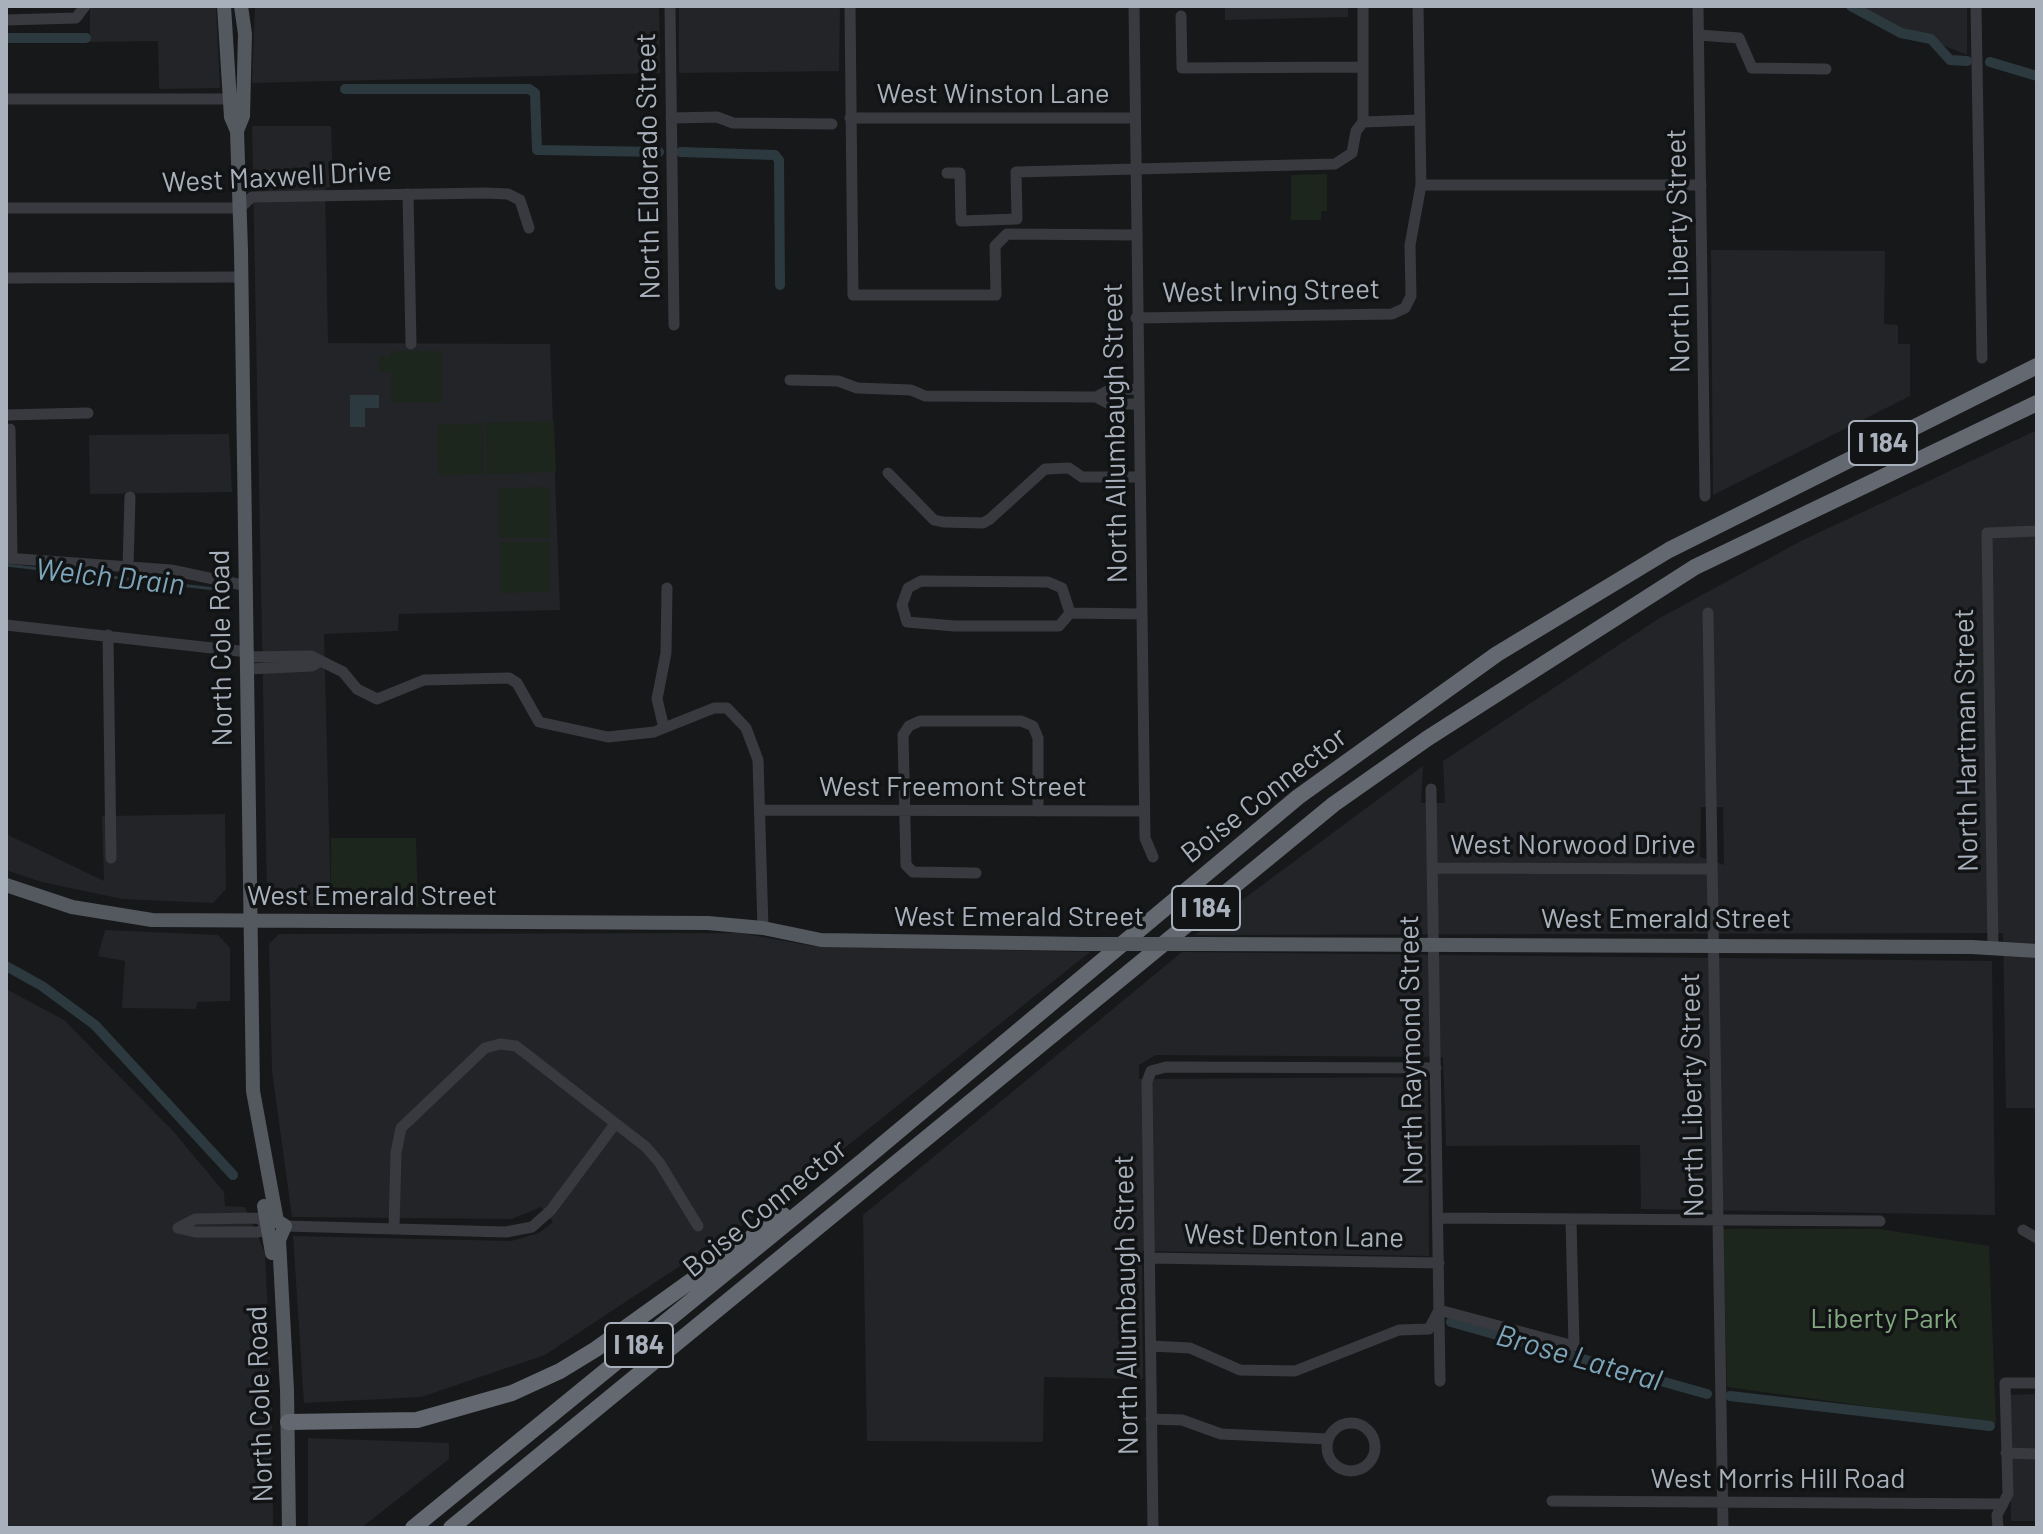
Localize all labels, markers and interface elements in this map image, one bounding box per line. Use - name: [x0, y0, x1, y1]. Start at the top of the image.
- street label: North Eldorado Street: [629, 32, 667, 300]
- street label: West Winston Lane: [876, 77, 1110, 111]
- street label: North Liberty Street: [1659, 129, 1697, 373]
- street label: West Maxwell Drive: [161, 154, 393, 200]
- street label: West Irving Street: [1162, 272, 1380, 310]
- street label: North Allumbaugh Street: [1096, 283, 1134, 583]
- road number: I 184: [1849, 421, 1917, 465]
- street label: North Cole Road: [202, 549, 240, 747]
- water label: Welch Drain: [33, 551, 187, 603]
- street label: North Hartman Street: [1947, 608, 1985, 872]
- street label: Boise Connector: [1175, 720, 1353, 870]
- street label: West Freemont Street: [819, 770, 1087, 804]
- street label: West Norwood Drive: [1450, 828, 1696, 862]
- street label: West Emerald Street: [247, 879, 497, 913]
- road number: I 184: [1172, 886, 1240, 930]
- street label: West Emerald Street: [894, 900, 1144, 934]
- street label: West Emerald Street: [1541, 902, 1791, 936]
- street label: North Raymond Street: [1392, 915, 1430, 1185]
- street label: North Liberty Street: [1673, 973, 1711, 1217]
- street label: Boise Connector: [676, 1132, 854, 1284]
- street label: North Allumbaugh Street: [1107, 1155, 1145, 1455]
- street label: West Denton Lane: [1184, 1217, 1404, 1255]
- park label: Liberty Park: [1810, 1302, 1958, 1336]
- street label: North Cole Road: [240, 1305, 280, 1503]
- water label: Brose Lateral: [1492, 1317, 1666, 1399]
- road number: I 184: [605, 1323, 673, 1367]
- street label: West Morris Hill Road: [1651, 1462, 1905, 1496]

